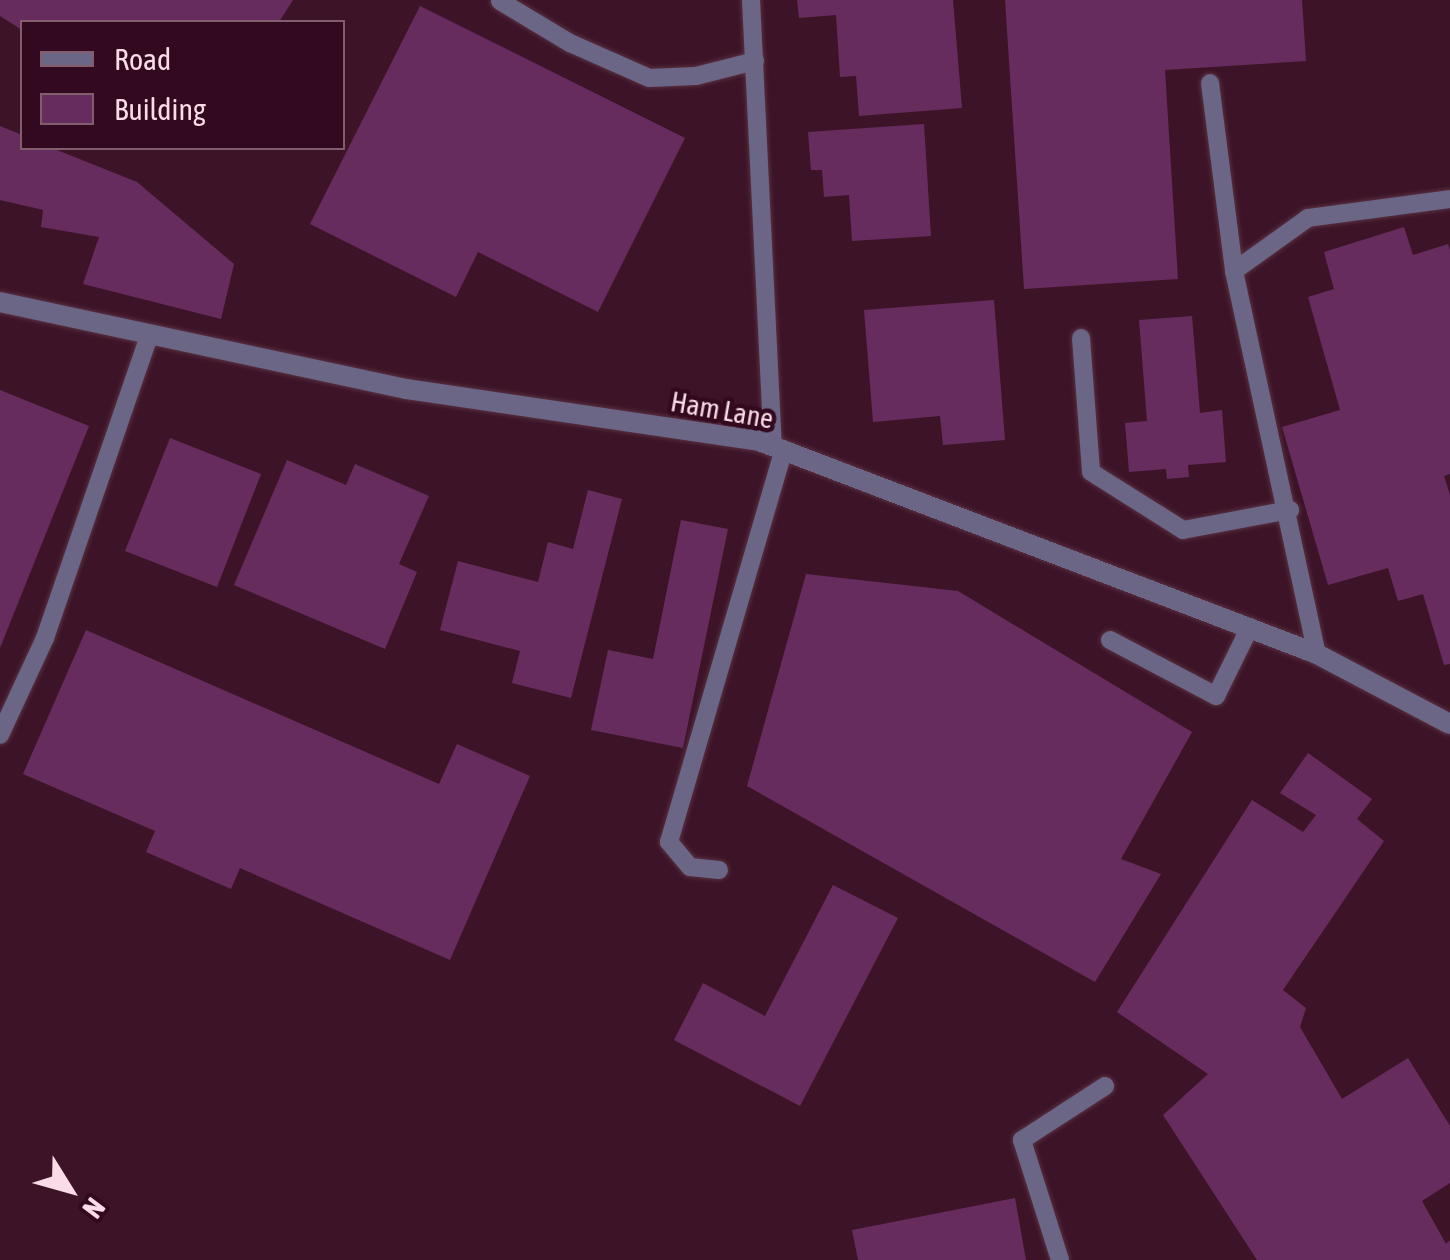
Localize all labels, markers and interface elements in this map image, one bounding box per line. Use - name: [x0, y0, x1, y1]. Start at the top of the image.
- legend: [20, 20, 345, 150]
- text: Road: [114, 42, 171, 76]
- text: Building: [114, 92, 206, 126]
- street label: Ham Lane: [668, 384, 776, 436]
- north arrow: [20, 1140, 120, 1240]
- text: N: [76, 1192, 112, 1224]

